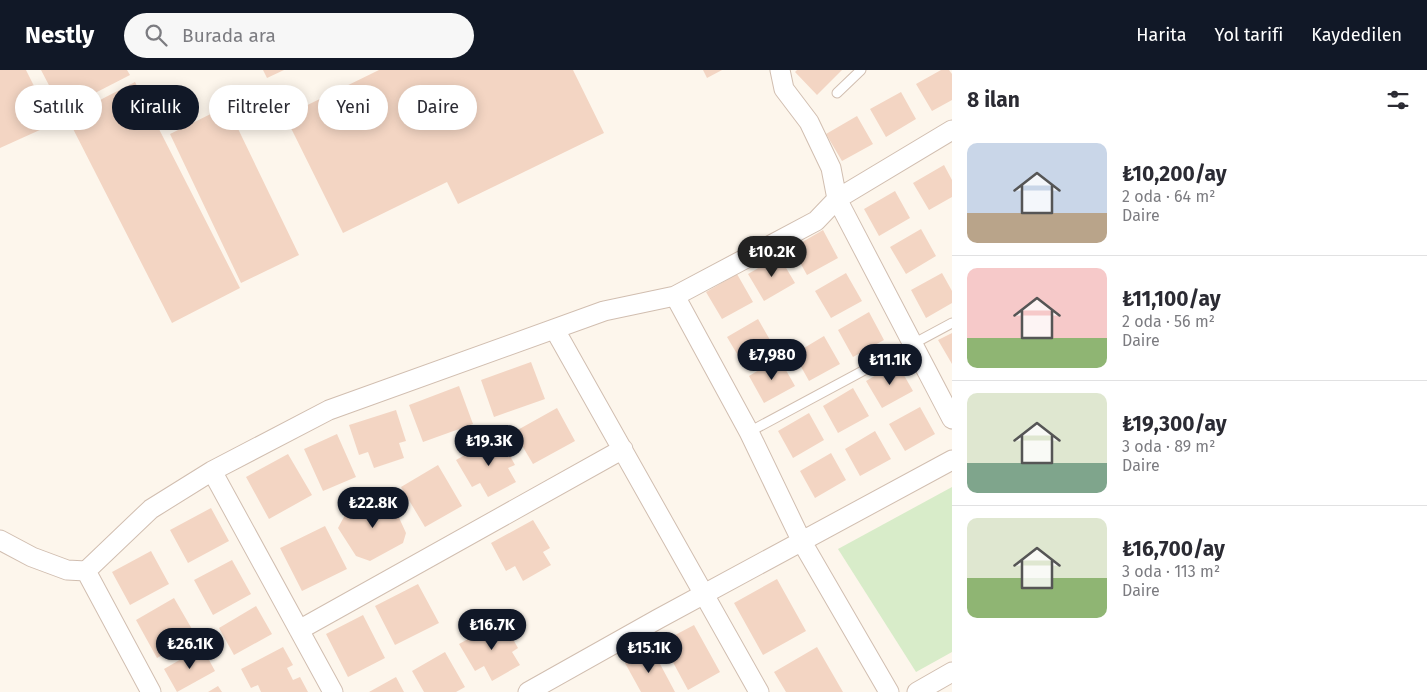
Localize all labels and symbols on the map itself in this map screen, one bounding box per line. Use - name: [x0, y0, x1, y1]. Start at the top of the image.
- pin: ₺10.2K: [731, 236, 813, 278]
- pin: ₺7,980: [731, 338, 813, 381]
- pin: ₺11.1K: [849, 344, 931, 386]
- pin: ₺19.3K: [448, 424, 530, 467]
- pin: ₺22.8K: [332, 486, 414, 529]
- pin: ₺16.7K: [451, 608, 533, 651]
- pin: ₺26.1K: [149, 628, 231, 670]
- pin: ₺15.1K: [608, 632, 690, 674]

